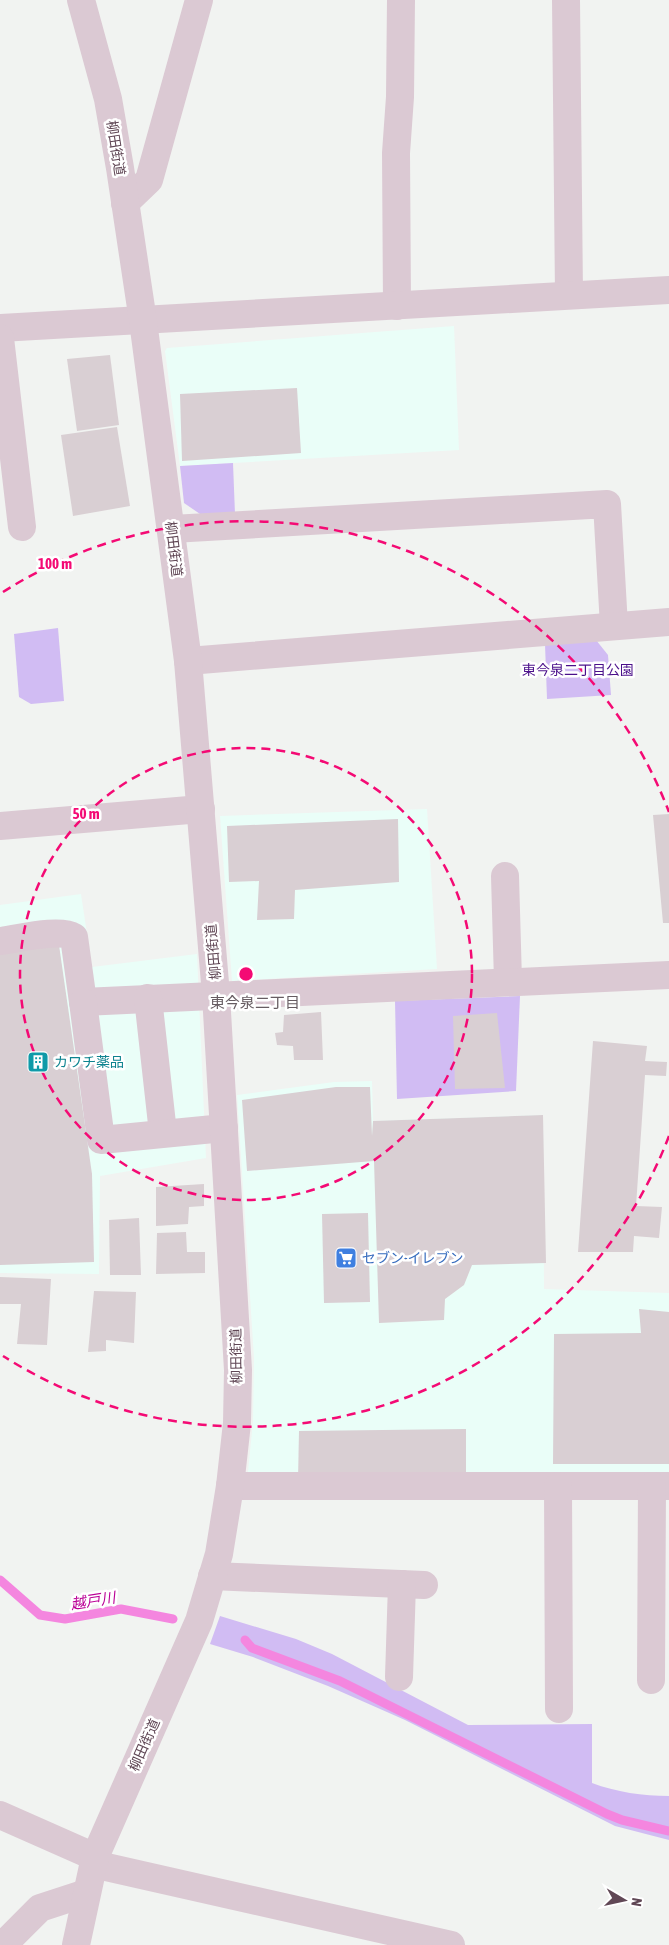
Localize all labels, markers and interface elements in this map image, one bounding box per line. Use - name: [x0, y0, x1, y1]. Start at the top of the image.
- street label: 柳田街道: [104, 119, 128, 177]
- street label: 柳田街道: [163, 520, 185, 578]
- text: 100 m: [38, 555, 72, 572]
- park label: 東今泉二丁目公園: [522, 662, 634, 678]
- text: 50 m: [73, 805, 100, 822]
- street label: 柳田街道: [203, 923, 223, 981]
- centre of rings: [237, 965, 255, 983]
- district label: 東今泉二丁目: [210, 994, 300, 1011]
- building icon: カワチ薬品: [26, 1050, 50, 1074]
- place label: カワチ薬品: [54, 1054, 124, 1070]
- supermarket icon: セブン-イレブン: [334, 1246, 358, 1270]
- place label: セブン-イレブン: [362, 1250, 464, 1266]
- street label: 柳田街道: [228, 1328, 244, 1384]
- water label: 越戸川: [69, 1588, 118, 1612]
- street label: 柳田街道: [125, 1716, 163, 1774]
- north arrow: [599, 1875, 649, 1925]
- text: N: [628, 1897, 645, 1907]

